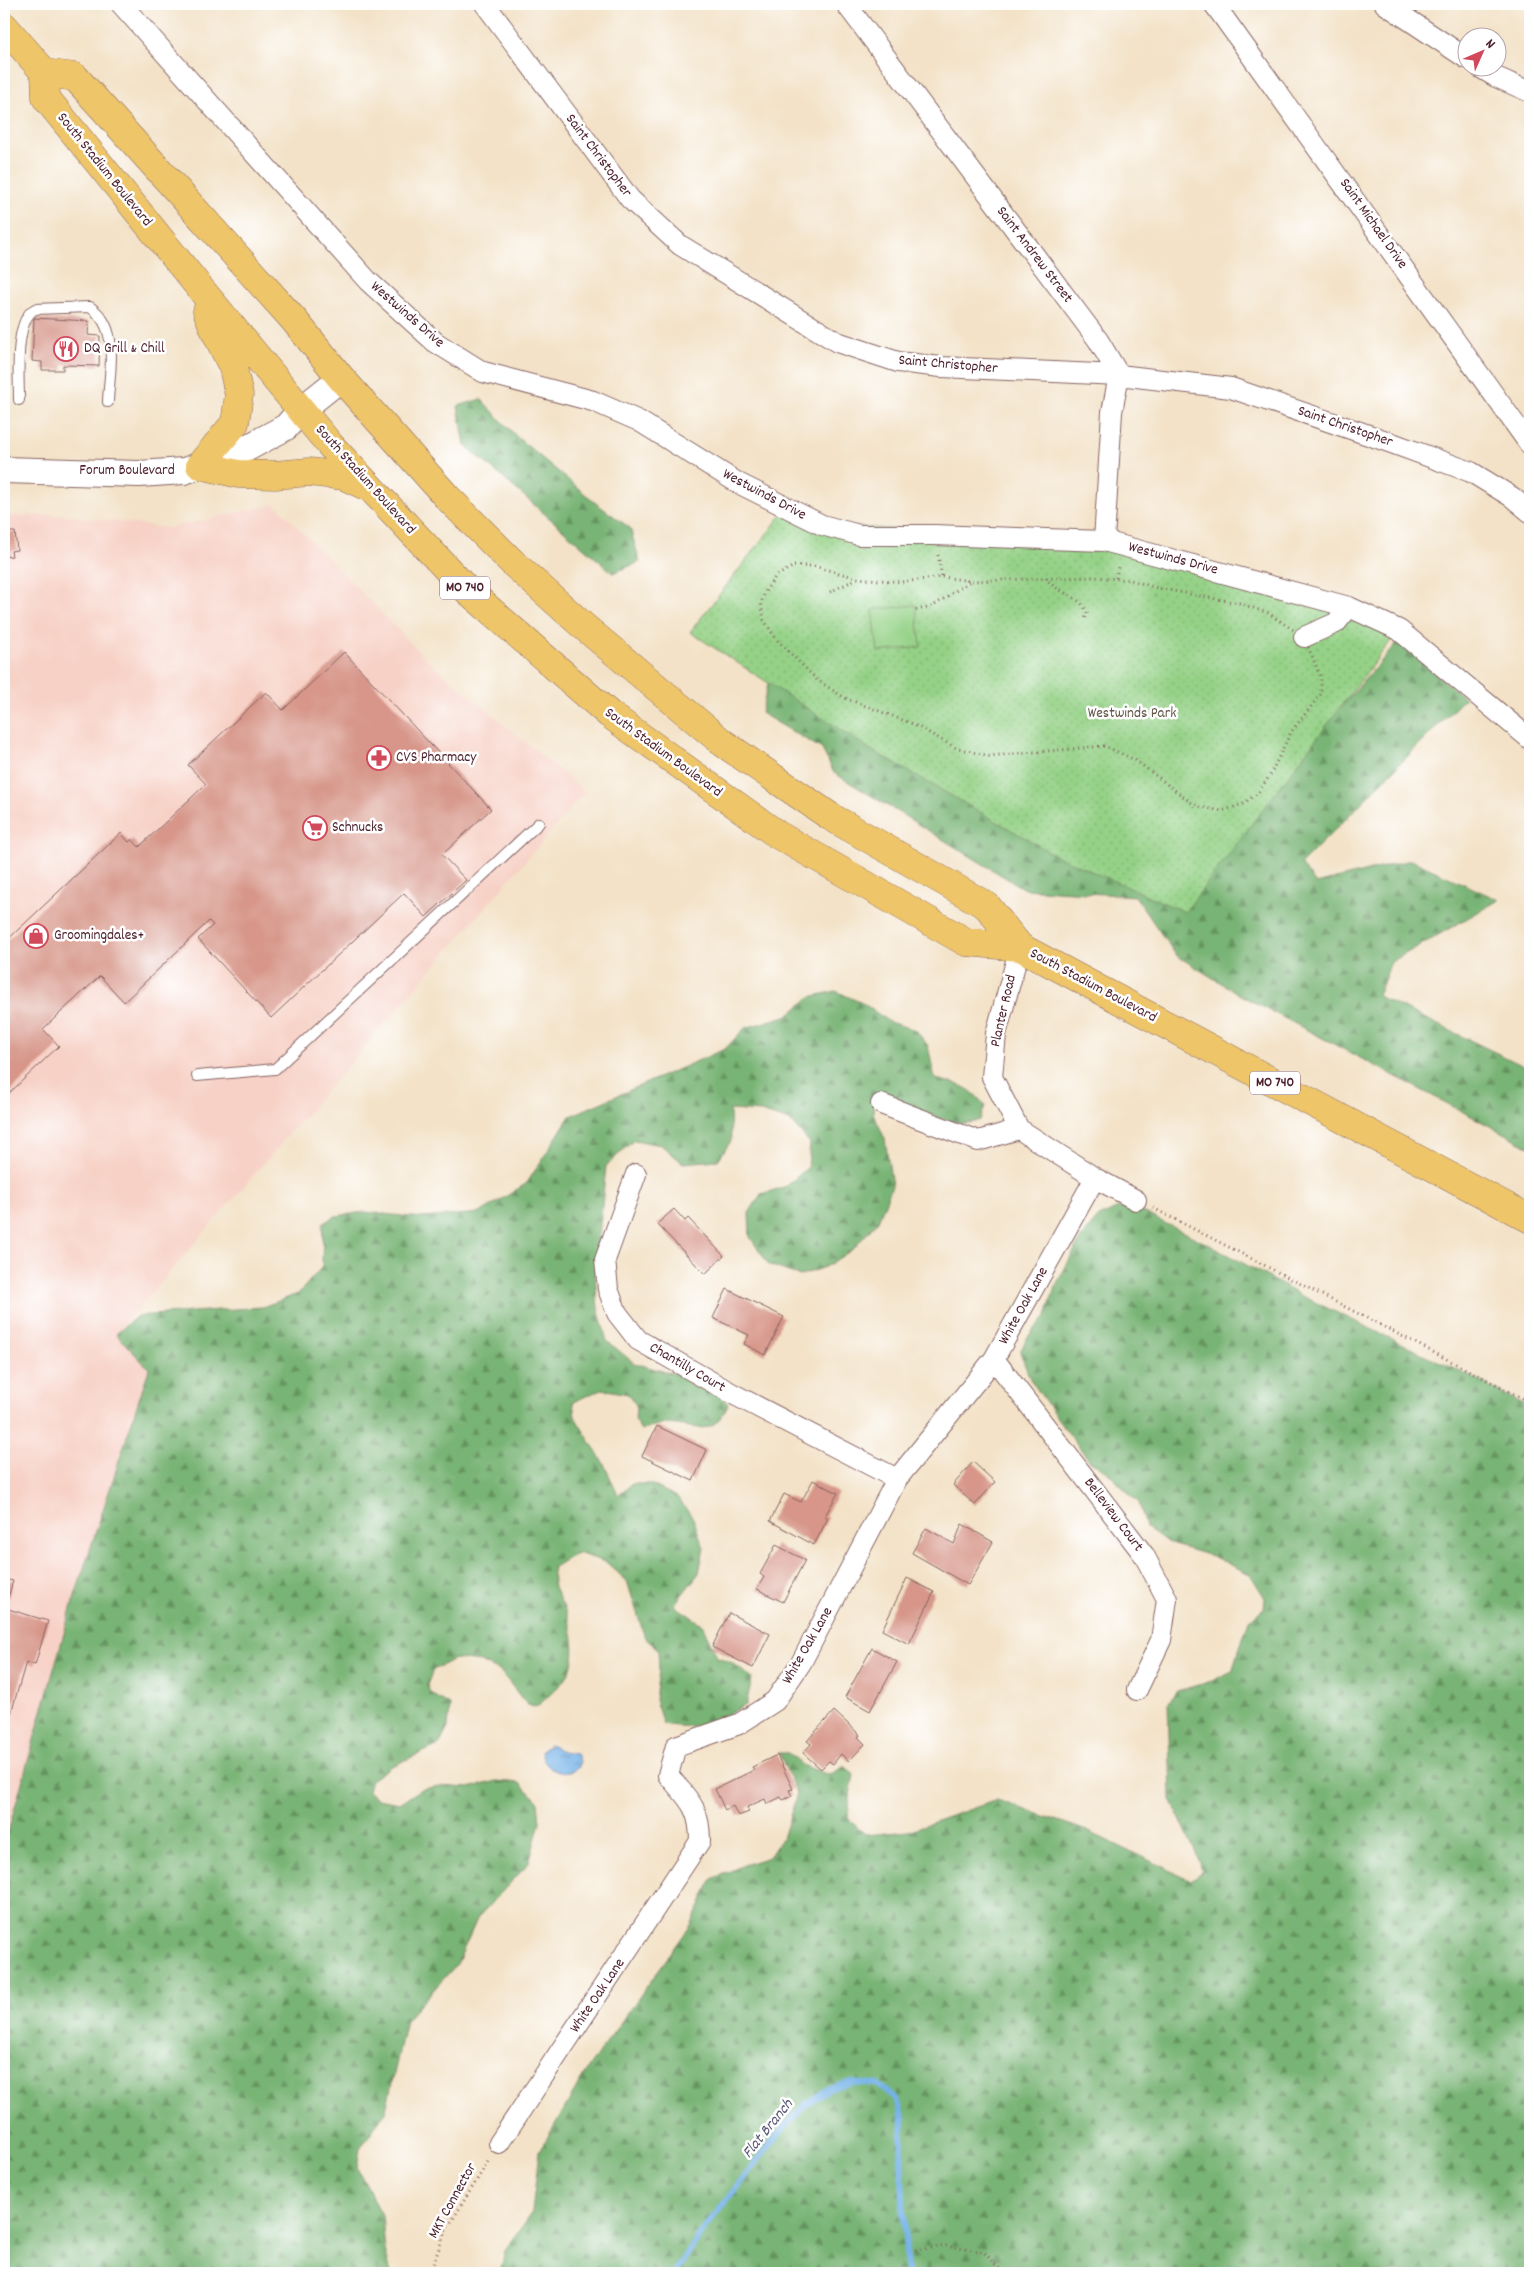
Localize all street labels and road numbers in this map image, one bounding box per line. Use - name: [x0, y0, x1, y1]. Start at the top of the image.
- street label: South Stadium Boulevard: [51, 108, 157, 232]
- street label: Saint Christopher: [559, 110, 637, 203]
- street label: Saint Michael Drive: [1334, 174, 1413, 274]
- street label: Saint Andrew Street: [990, 202, 1078, 308]
- street label: Westwinds Drive: [365, 276, 449, 354]
- street label: Saint Christopher: [898, 350, 999, 380]
- street label: Saint Christopher: [1294, 400, 1396, 454]
- street label: South Stadium Boulevard: [310, 420, 420, 540]
- street label: Forum Boulevard: [79, 460, 175, 482]
- street label: Westwinds Drive: [718, 464, 810, 527]
- street label: Westwinds Drive: [1126, 536, 1221, 582]
- road number: MO 740: [440, 576, 490, 600]
- street label: South Stadium Boulevard: [599, 703, 727, 803]
- street label: South Stadium Boulevard: [1026, 943, 1160, 1029]
- street label: Planter Road: [985, 973, 1023, 1049]
- road number: MO 740: [1250, 1072, 1300, 1094]
- street label: White Oak Lane: [994, 1263, 1055, 1349]
- street label: Chantilly Court: [645, 1337, 730, 1399]
- street label: Belleview Court: [1078, 1473, 1148, 1557]
- street label: White Oak Lane: [777, 1603, 839, 1689]
- street label: White Oak Lane: [565, 1954, 631, 2038]
- street label: MKT Connector: [423, 2159, 483, 2243]

